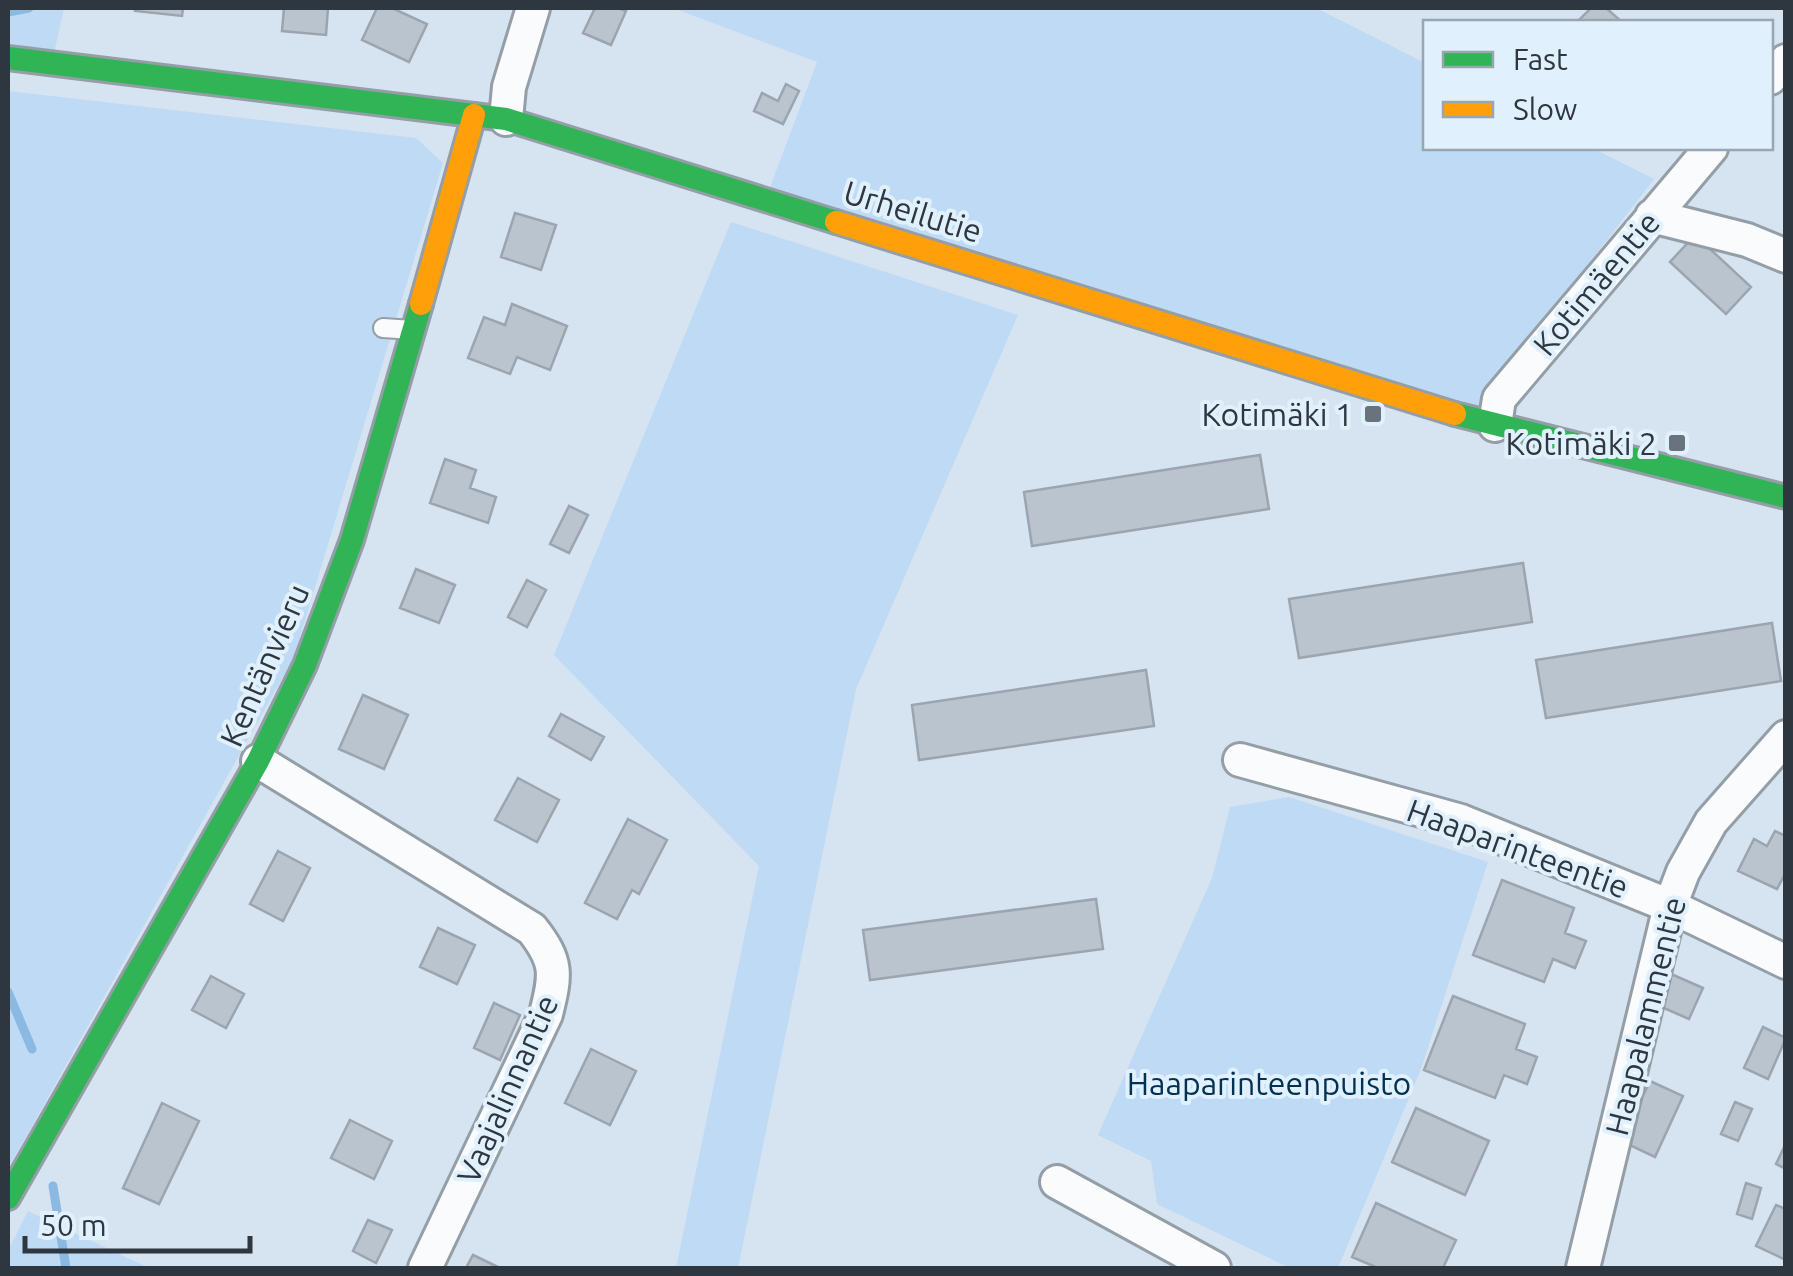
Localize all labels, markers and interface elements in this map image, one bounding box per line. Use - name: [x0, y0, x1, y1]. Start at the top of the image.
- legend: [1423, 20, 1773, 150]
- text: Fast: [1513, 42, 1568, 76]
- text: Slow: [1513, 92, 1577, 126]
- street label: Urheilutie: [840, 173, 986, 249]
- street label: Kotimäentie: [1526, 204, 1666, 362]
- place label: Kotimäki 1: [1201, 396, 1353, 432]
- marker: Kotimäki 1: [1362, 403, 1384, 425]
- place label: Kotimäki 2: [1505, 425, 1657, 461]
- marker: Kotimäki 2: [1666, 432, 1688, 454]
- street label: Kentänvieru: [212, 578, 316, 752]
- street label: Haaparinteentie: [1403, 791, 1633, 905]
- street label: Haapalammentie: [1598, 893, 1692, 1139]
- street label: Vaajalinnantie: [449, 989, 565, 1189]
- park label: Haaparinteenpuisto: [1127, 1065, 1411, 1101]
- scale bar: [25, 1191, 250, 1253]
- text: 50 m: [40, 1208, 107, 1242]

